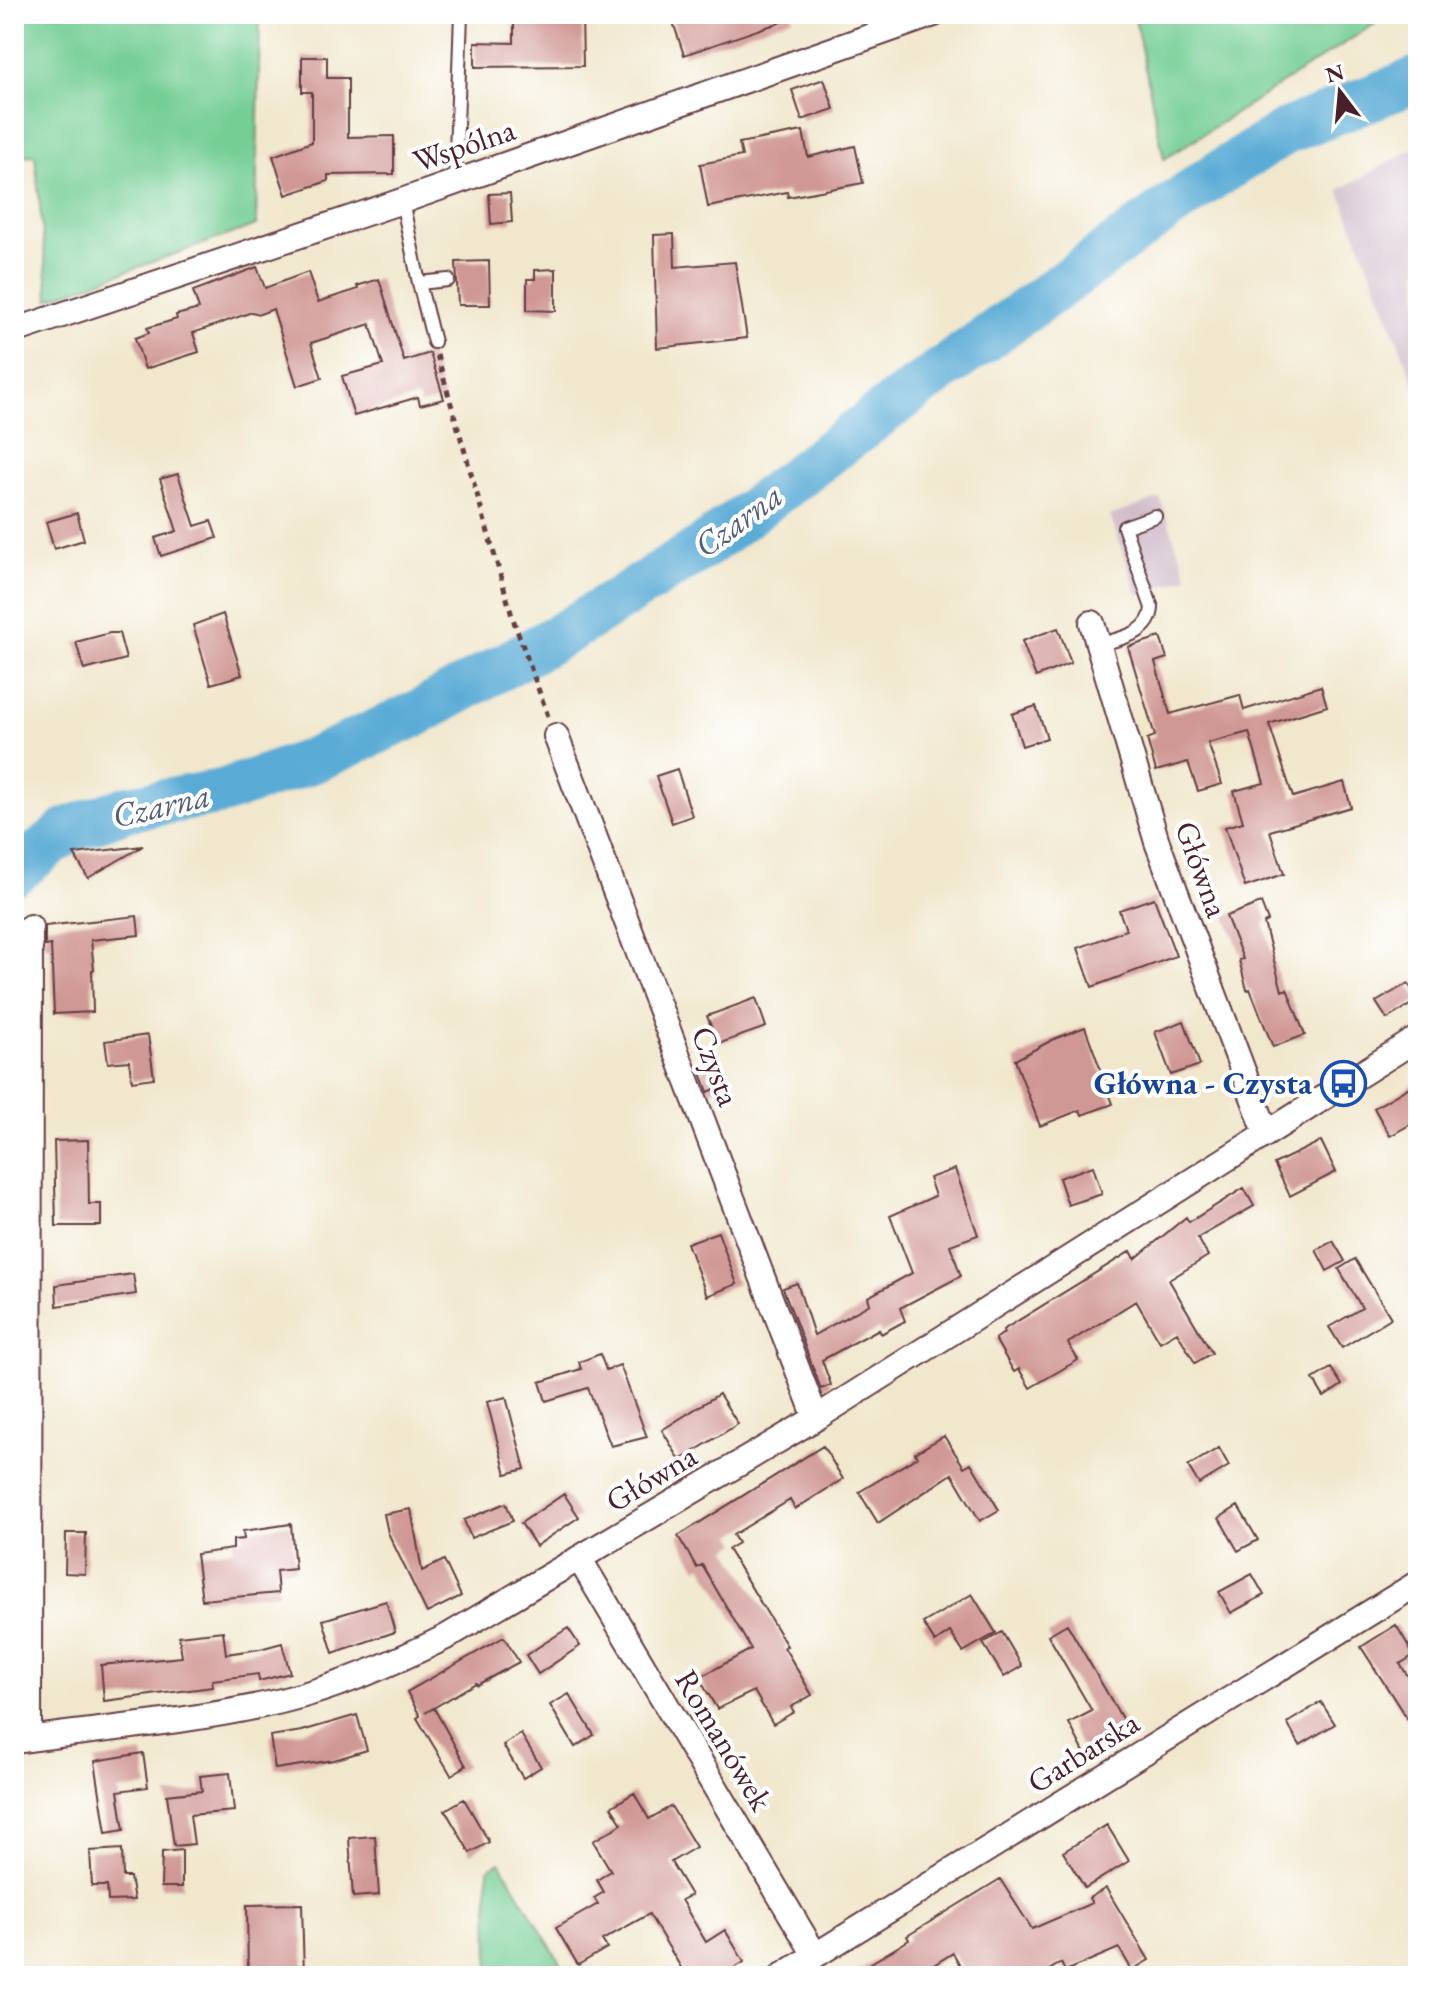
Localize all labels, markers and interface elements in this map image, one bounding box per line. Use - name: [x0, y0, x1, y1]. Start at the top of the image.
- north arrow: [1300, 52, 1380, 132]
- text: N: [1322, 57, 1347, 90]
- street label: Wspólna: [407, 108, 521, 182]
- water label: Czarna: [685, 473, 791, 567]
- water label: Czarna: [108, 772, 214, 838]
- street label: Główna: [1165, 815, 1239, 923]
- street label: Czysta: [682, 1020, 750, 1112]
- bus stop icon: Główna - Czysta: [1319, 1059, 1367, 1107]
- place label: Główna - Czysta: [1094, 1062, 1313, 1104]
- street label: Główna: [598, 1434, 705, 1522]
- street label: Romanówek: [666, 1662, 783, 1819]
- street label: Garbarska: [1019, 1701, 1147, 1803]

